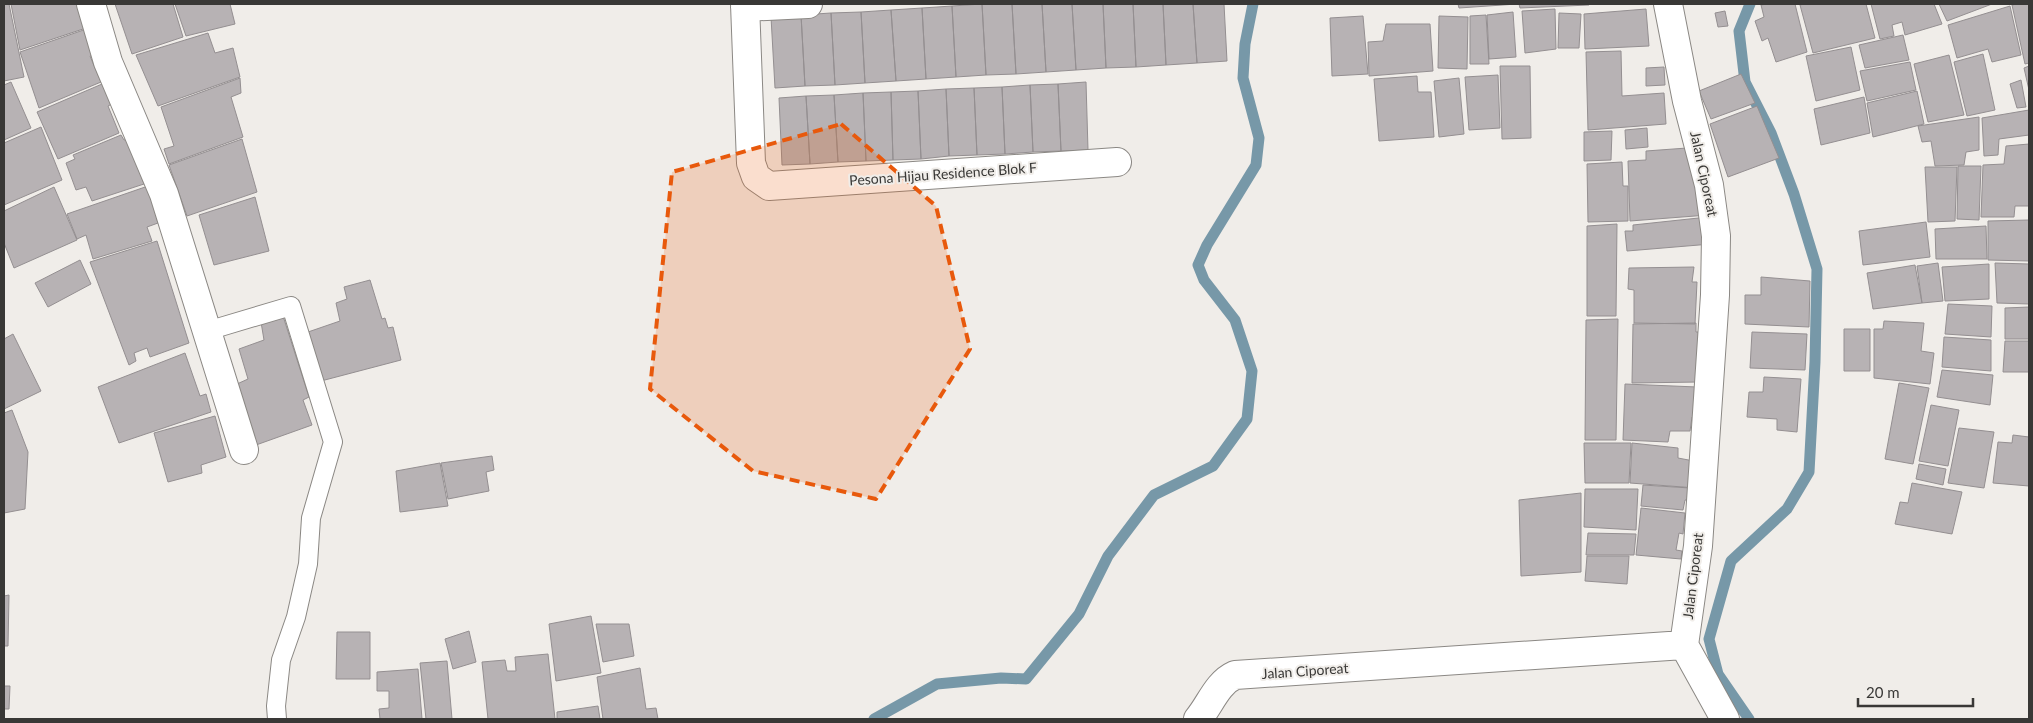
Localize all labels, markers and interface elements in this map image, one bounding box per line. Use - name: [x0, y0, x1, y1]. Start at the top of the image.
- street label: Jalan Ciporeat: [1687, 130, 1722, 218]
- street label: Pesona Hijau Residence Blok F: [849, 158, 1037, 189]
- street label: Jalan Ciporeat: [1679, 532, 1706, 620]
- street label: Jalan Ciporeat: [1261, 659, 1349, 682]
- scale bar: [1858, 676, 1973, 708]
- text: 20 m: [1866, 683, 1900, 701]

